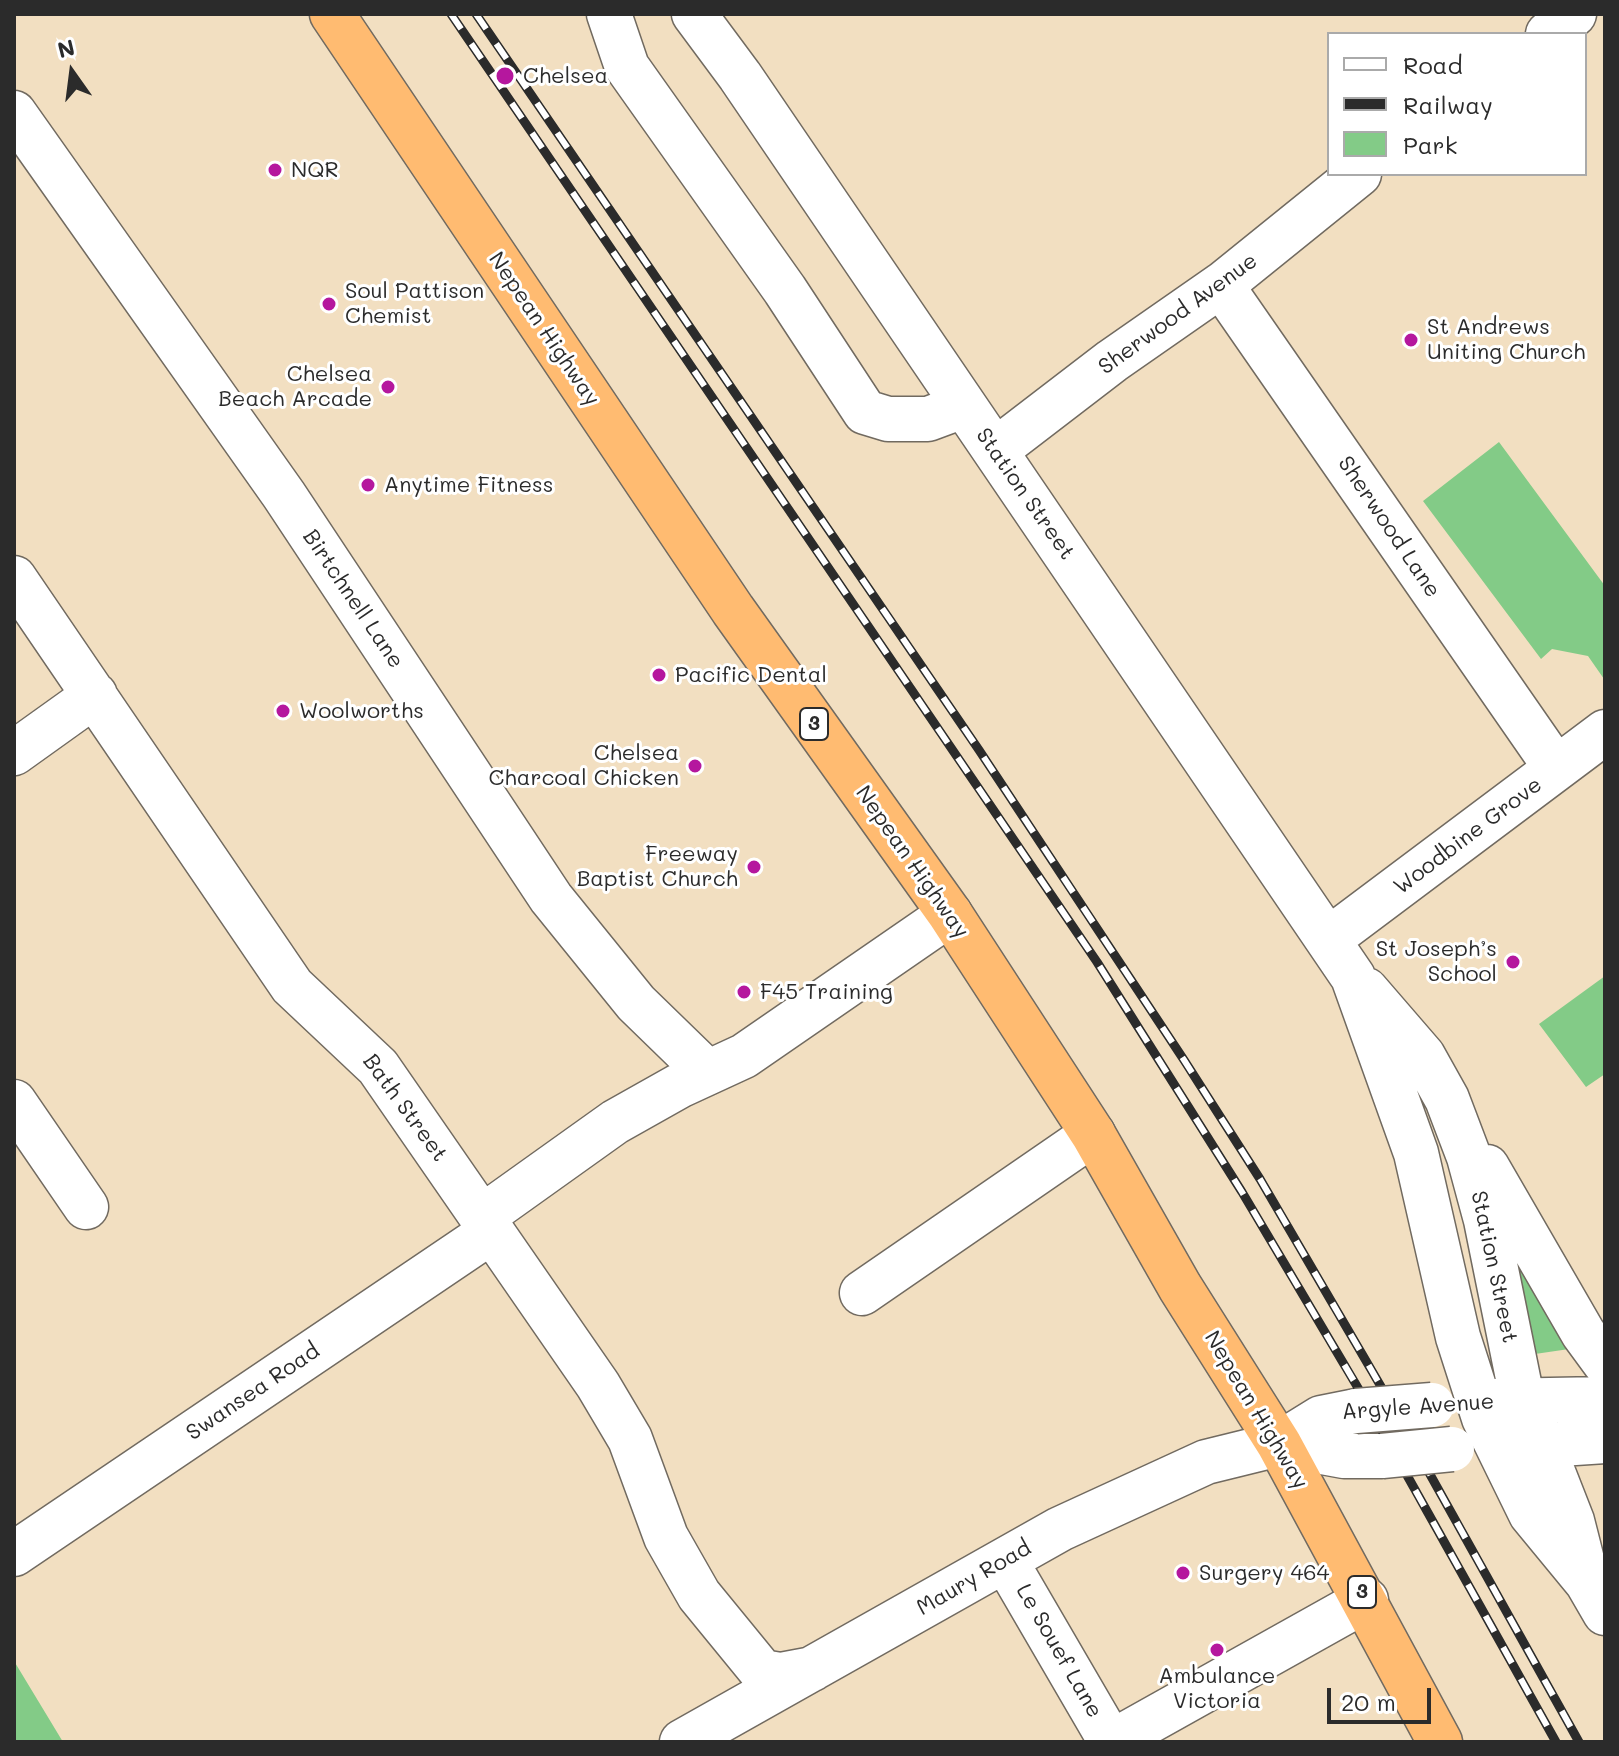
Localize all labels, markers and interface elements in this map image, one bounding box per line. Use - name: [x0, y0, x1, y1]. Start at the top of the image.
- north arrow: [32, 32, 112, 112]
- text: N: [54, 32, 78, 64]
- legend: [1327, 32, 1587, 176]
- text: Road: [1403, 49, 1463, 80]
- place label: Chelsea: [523, 63, 608, 89]
- marker: Chelsea: [494, 65, 516, 87]
- text: Railway: [1403, 89, 1493, 120]
- text: Park: [1403, 129, 1457, 160]
- place label: NQR: [291, 157, 339, 183]
- marker: NQR: [266, 161, 284, 179]
- street label: Nepean Highway: [483, 247, 605, 411]
- street label: Sherwood Avenue: [1093, 248, 1263, 380]
- place label: Soul Pattison Chemist: [345, 278, 484, 330]
- marker: Soul Pattison Chemist: [320, 295, 338, 313]
- place label: St Andrews Uniting Church: [1427, 314, 1586, 366]
- marker: St Andrews Uniting Church: [1402, 331, 1420, 349]
- place label: Chelsea Beach Arcade: [218, 361, 372, 412]
- marker: Chelsea Beach Arcade: [379, 378, 397, 396]
- street label: Station Street: [970, 423, 1080, 565]
- street label: Sherwood Lane: [1332, 451, 1446, 603]
- place label: Anytime Fitness: [384, 472, 553, 498]
- marker: Anytime Fitness: [359, 476, 377, 494]
- street label: Birtchnell Lane: [297, 525, 409, 673]
- place label: Pacific Dental: [675, 662, 827, 688]
- marker: Pacific Dental: [650, 666, 668, 684]
- place label: Woolworths: [299, 698, 424, 724]
- marker: Woolworths: [274, 702, 292, 720]
- road number: 3: [800, 708, 828, 740]
- place label: Chelsea Charcoal Chicken: [489, 740, 679, 792]
- marker: Chelsea Charcoal Chicken: [686, 757, 704, 775]
- street label: Woodbine Grove: [1389, 772, 1547, 900]
- street label: Nepean Highway: [850, 781, 974, 943]
- place label: Freeway Baptist Church: [577, 841, 738, 892]
- marker: Freeway Baptist Church: [745, 858, 763, 876]
- place label: St Joseph’s School: [1376, 936, 1497, 988]
- marker: St Joseph’s School: [1504, 953, 1522, 971]
- place label: F45 Training: [760, 979, 893, 1005]
- marker: F45 Training: [735, 983, 753, 1001]
- street label: Bath Street: [357, 1049, 453, 1167]
- street label: Station Street: [1465, 1189, 1523, 1345]
- street label: Nepean Highway: [1198, 1326, 1314, 1494]
- street label: Swansea Road: [181, 1338, 325, 1446]
- street label: Argyle Avenue: [1341, 1389, 1495, 1425]
- street label: Maury Road: [912, 1535, 1036, 1621]
- place label: Surgery 464: [1199, 1560, 1330, 1586]
- marker: Surgery 464: [1174, 1564, 1192, 1582]
- road number: 3: [1348, 1576, 1376, 1608]
- street label: Le Souef Lane: [1010, 1579, 1108, 1723]
- marker: Ambulance Victoria: [1208, 1641, 1226, 1659]
- place label: Ambulance Victoria: [1159, 1663, 1275, 1714]
- scale bar: [1331, 1672, 1435, 1722]
- text: 20 m: [1341, 1686, 1396, 1717]

